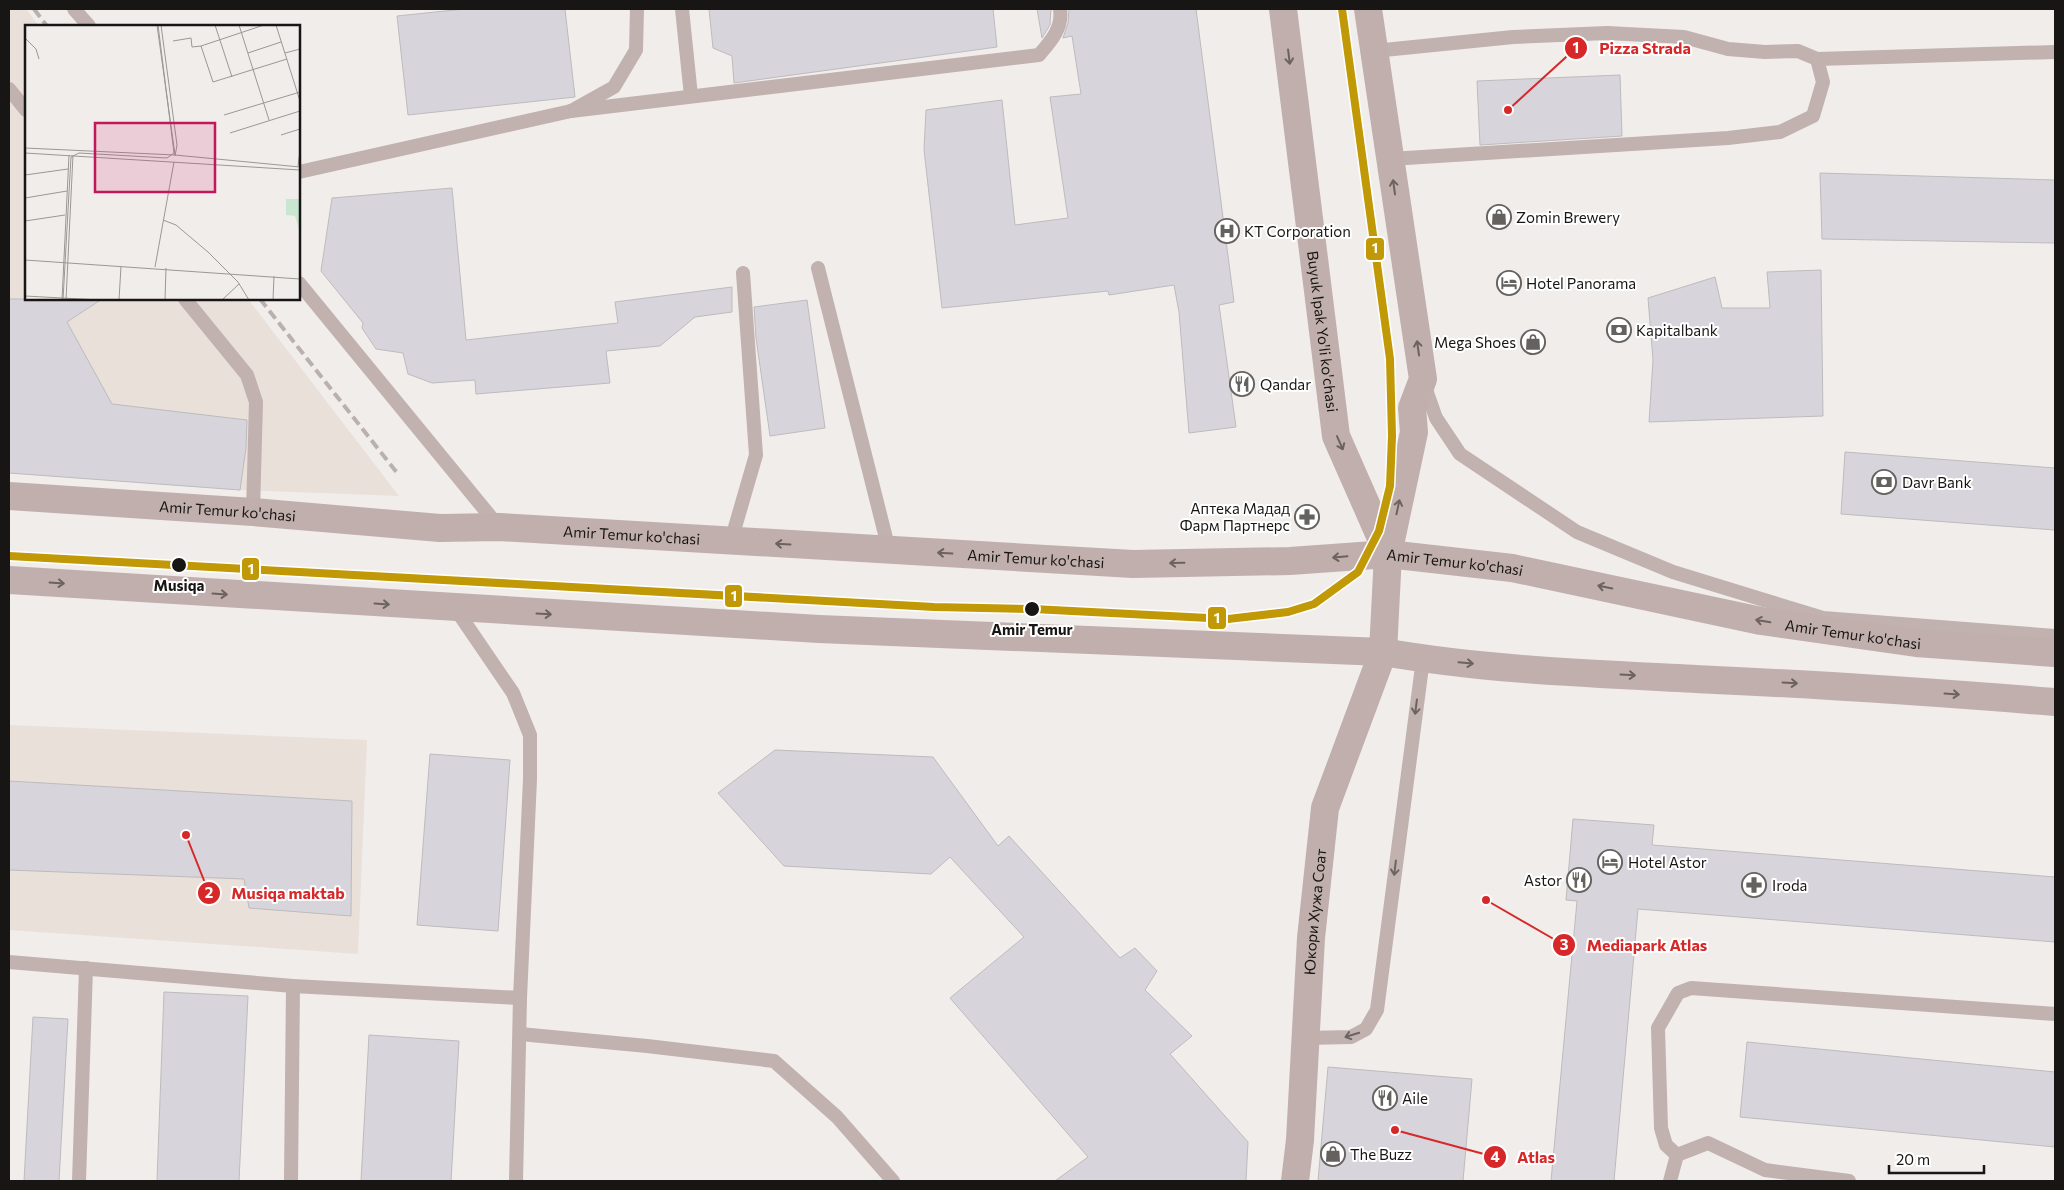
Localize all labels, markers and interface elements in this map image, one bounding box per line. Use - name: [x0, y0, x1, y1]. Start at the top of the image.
- inset map: [25, 25, 300, 300]
- callout: Pizza Strada: [1564, 32, 1700, 63]
- text: 1: [1573, 38, 1579, 56]
- text: Pizza Strada: [1599, 38, 1691, 57]
- one-way arrow: [1284, 49, 1294, 65]
- one-way arrow: [1389, 180, 1399, 196]
- shop icon: Zomin Brewery: [1486, 204, 1512, 230]
- place label: Zomin Brewery: [1516, 208, 1620, 226]
- hospital icon: KT Corporation: [1214, 218, 1240, 244]
- place label: KT Corporation: [1244, 222, 1351, 240]
- line badge: 1: [1365, 237, 1385, 261]
- text: 1: [1372, 239, 1378, 256]
- street label: Buyuk Ipak Yo'li ko'chasi: [1304, 250, 1342, 413]
- hotel icon: Hotel Panorama: [1496, 270, 1522, 296]
- place label: Hotel Panorama: [1526, 274, 1636, 292]
- bank icon: Kapitalbank: [1606, 317, 1632, 343]
- place label: Kapitalbank: [1636, 321, 1718, 339]
- shop icon: Mega Shoes: [1520, 329, 1546, 355]
- place label: Mega Shoes: [1434, 333, 1516, 351]
- one-way arrow: [1413, 340, 1423, 356]
- restaurant icon: Qandar: [1229, 371, 1255, 397]
- place label: Qandar: [1260, 375, 1311, 393]
- one-way arrow: [1335, 435, 1345, 450]
- bank icon: Davr Bank: [1871, 469, 1897, 495]
- place label: Davr Bank: [1902, 473, 1972, 491]
- street label: Amir Temur ko'chasi: [158, 497, 297, 525]
- place label: Аптека Мадад Фарм Партнерс: [1180, 499, 1290, 534]
- one-way arrow: [1394, 499, 1404, 515]
- pharmacy icon: Аптека Мадад Фарм Партнерс: [1294, 504, 1320, 530]
- street label: Amir Temur ko'chasi: [562, 522, 701, 548]
- one-way arrow: [775, 539, 791, 548]
- street label: Amir Temur ko'chasi: [967, 545, 1105, 571]
- street label: Amir Temur ko'chasi: [1386, 545, 1525, 579]
- one-way arrow: [937, 549, 953, 558]
- one-way arrow: [1332, 552, 1348, 562]
- marker: Musiqa: [170, 556, 188, 574]
- line badge: 1: [241, 557, 260, 581]
- one-way arrow: [1170, 558, 1186, 568]
- text: 1: [248, 560, 254, 577]
- place label: Musiqa: [154, 576, 204, 594]
- one-way arrow: [49, 579, 65, 588]
- one-way arrow: [1597, 582, 1613, 591]
- line badge: 1: [724, 584, 743, 608]
- text: 1: [731, 587, 737, 604]
- one-way arrow: [211, 589, 227, 598]
- one-way arrow: [373, 599, 389, 608]
- marker: Amir Temur: [1023, 600, 1041, 618]
- line badge: 1: [1207, 606, 1227, 630]
- one-way arrow: [536, 609, 552, 618]
- text: 1: [1214, 609, 1220, 626]
- one-way arrow: [1756, 616, 1772, 626]
- street label: Amir Temur ko'chasi: [1784, 616, 1922, 652]
- place label: Amir Temur: [991, 620, 1073, 638]
- one-way arrow: [1457, 658, 1473, 668]
- one-way arrow: [1619, 671, 1635, 680]
- one-way arrow: [1782, 679, 1798, 688]
- one-way arrow: [1944, 690, 1960, 699]
- one-way arrow: [1411, 699, 1421, 715]
- street label: Юкори Хужа Соат: [1300, 848, 1330, 976]
- hotel icon: Hotel Astor: [1597, 849, 1623, 875]
- place label: Hotel Astor: [1628, 853, 1707, 871]
- one-way arrow: [1390, 860, 1400, 876]
- restaurant icon: Astor: [1566, 867, 1592, 893]
- place label: Astor: [1524, 871, 1562, 889]
- pharmacy icon: Iroda: [1741, 872, 1767, 898]
- place label: Iroda: [1772, 876, 1807, 894]
- callout: Musiqa maktab: [197, 878, 355, 909]
- text: 2: [205, 883, 213, 901]
- text: Musiqa maktab: [231, 883, 345, 902]
- callout: Mediapark Atlas: [1552, 930, 1717, 961]
- text: 3: [1560, 935, 1569, 953]
- text: Mediapark Atlas: [1587, 935, 1707, 954]
- one-way arrow: [1344, 1030, 1360, 1040]
- restaurant icon: Aile: [1372, 1085, 1398, 1111]
- place label: Aile: [1402, 1089, 1428, 1107]
- shop icon: The Buzz: [1320, 1141, 1346, 1167]
- callout: Atlas: [1482, 1141, 1565, 1172]
- scale bar: [1889, 1142, 1984, 1174]
- place label: The Buzz: [1350, 1145, 1412, 1163]
- text: 4: [1490, 1147, 1500, 1165]
- text: Atlas: [1517, 1147, 1555, 1166]
- text: 20 m: [1896, 1150, 1930, 1168]

